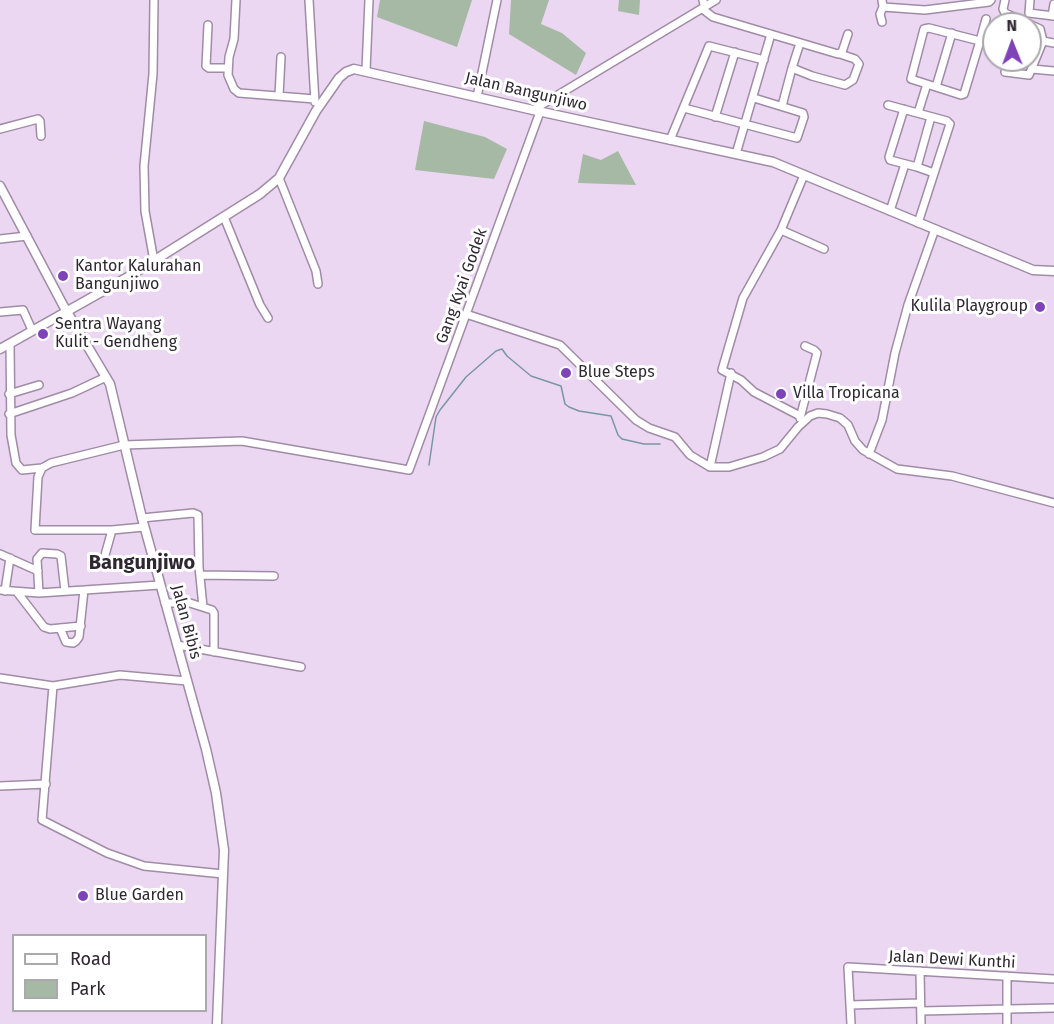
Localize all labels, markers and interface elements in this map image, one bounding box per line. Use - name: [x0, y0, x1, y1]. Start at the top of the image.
- north arrow: [982, 12, 1042, 72]
- text: N: [1006, 16, 1017, 35]
- street label: Jalan Bangunjiwo: [463, 69, 589, 115]
- street label: Gang Kyai Godek: [432, 226, 492, 346]
- place label: Kantor Kalurahan Bangunjiwo: [75, 257, 201, 295]
- marker: Kantor Kalurahan Bangunjiwo: [56, 269, 70, 283]
- place label: Kulila Playgroup: [910, 297, 1028, 317]
- marker: Kulila Playgroup: [1033, 300, 1047, 314]
- place label: Sentra Wayang Kulit - Gendheng: [55, 315, 177, 353]
- marker: Sentra Wayang Kulit - Gendheng: [36, 327, 50, 341]
- place label: Blue Steps: [578, 363, 655, 383]
- marker: Blue Steps: [559, 366, 573, 380]
- place label: Villa Tropicana: [793, 384, 900, 404]
- marker: Villa Tropicana: [774, 387, 788, 401]
- district label: Bangunjiwo: [89, 551, 195, 575]
- street label: Jalan Bibis: [167, 583, 205, 661]
- place label: Blue Garden: [95, 886, 184, 906]
- marker: Blue Garden: [76, 889, 90, 903]
- legend: [12, 934, 207, 1012]
- street label: Jalan Dewi Kunthi: [888, 947, 1016, 973]
- text: Road: [70, 948, 112, 970]
- text: Park: [70, 978, 105, 1000]

